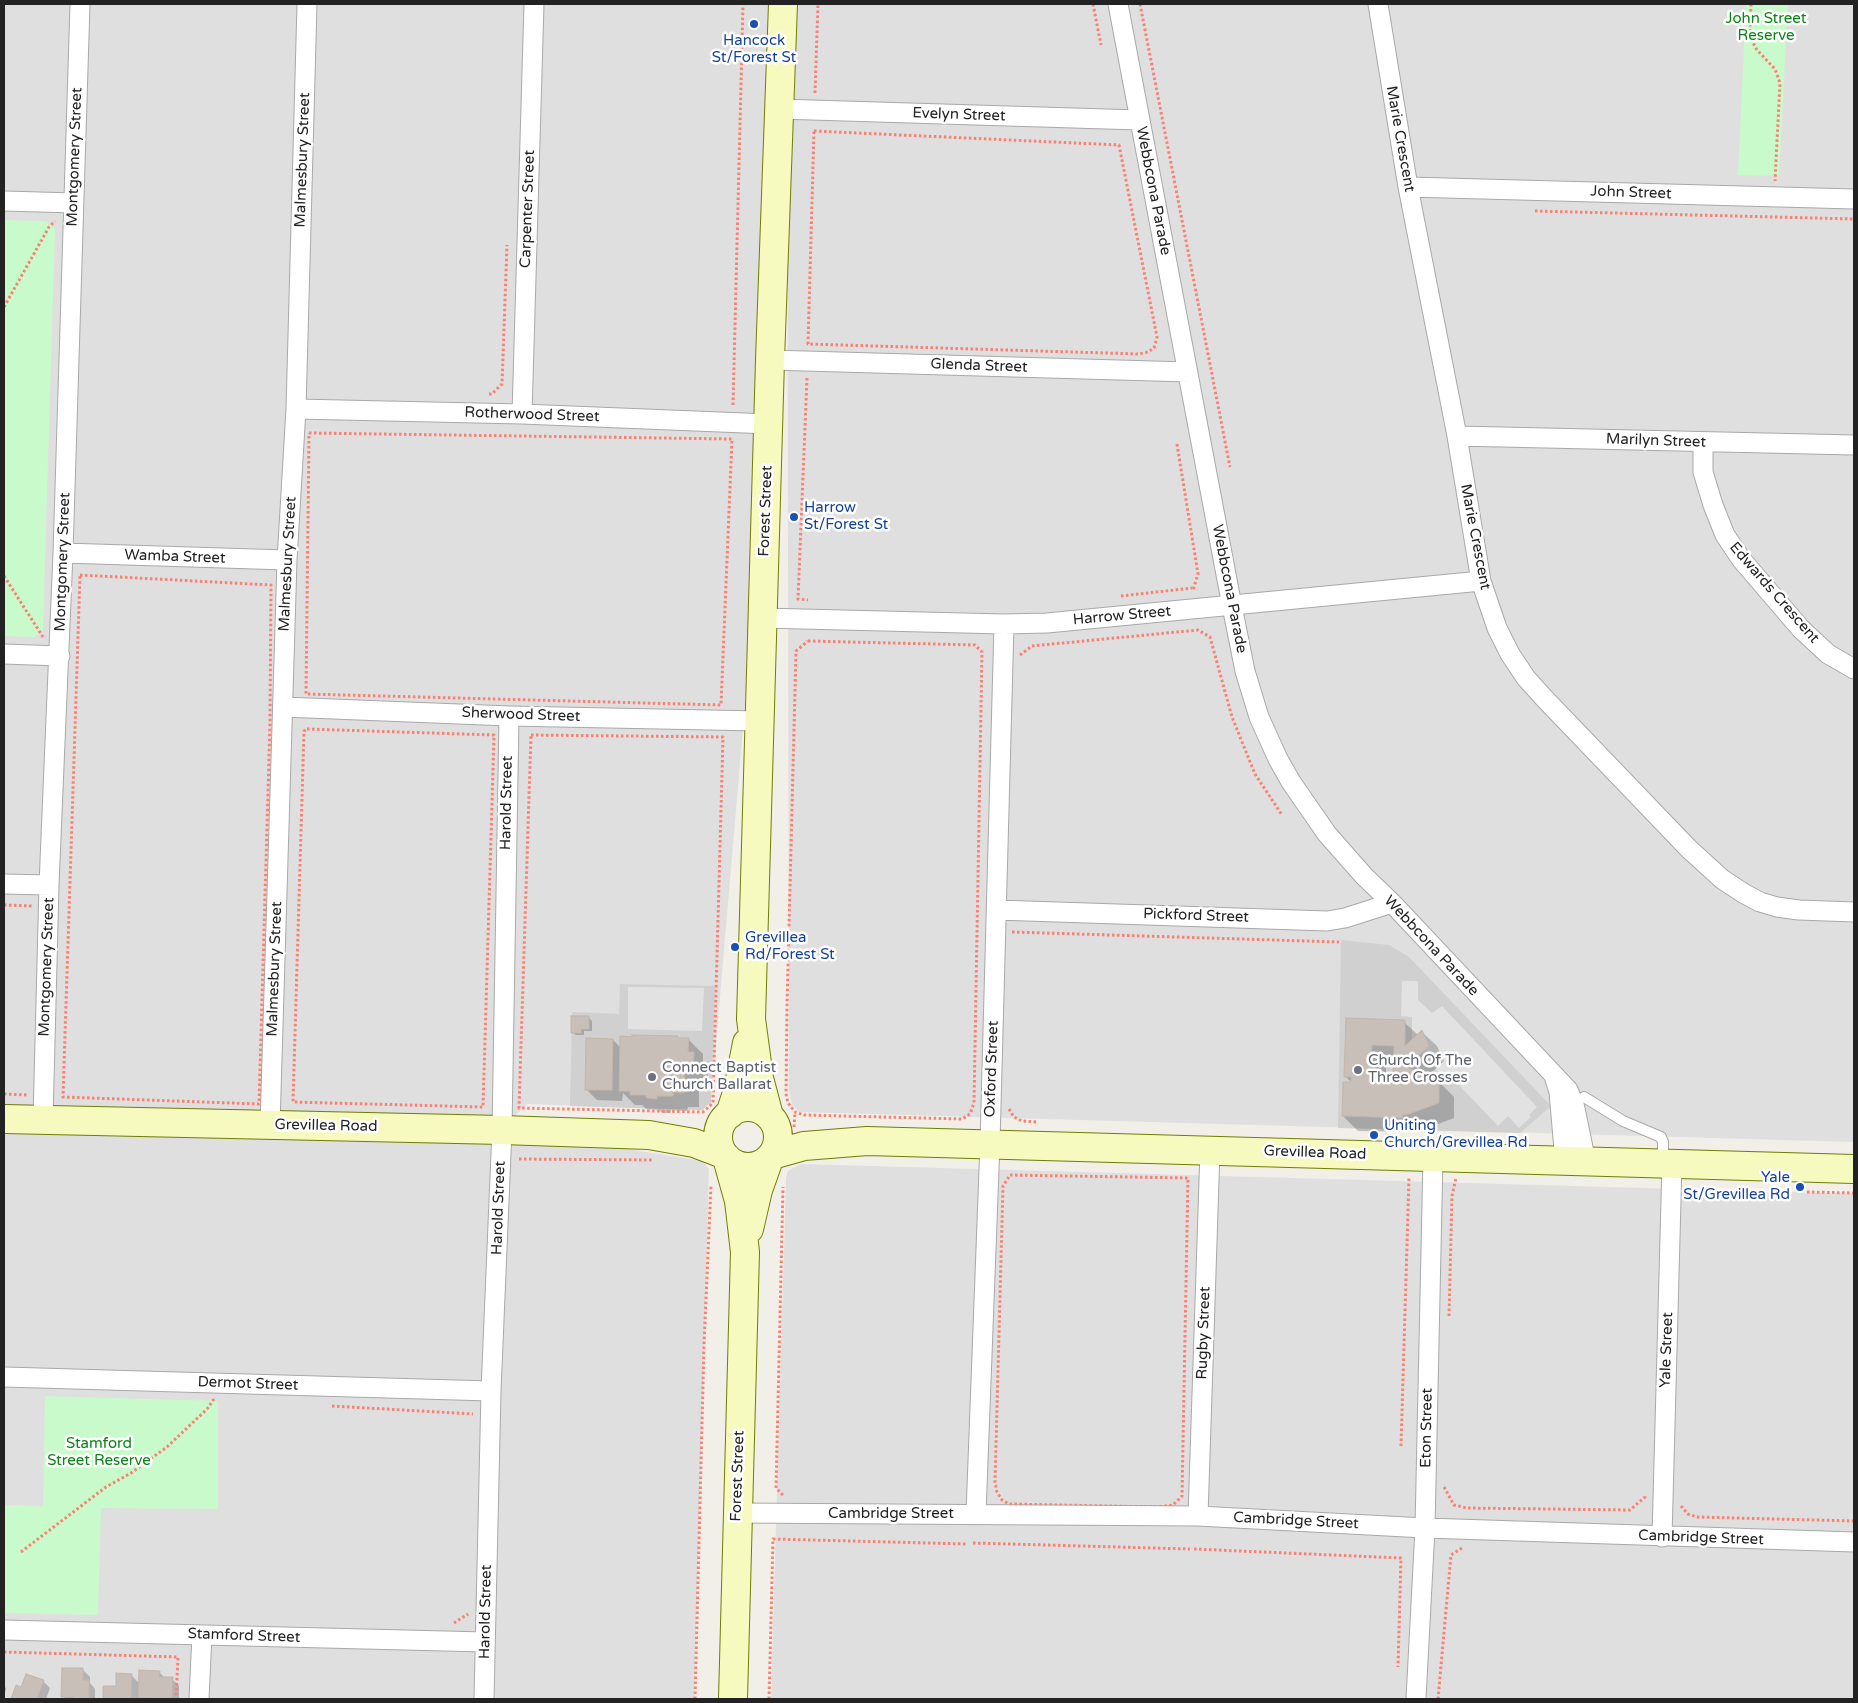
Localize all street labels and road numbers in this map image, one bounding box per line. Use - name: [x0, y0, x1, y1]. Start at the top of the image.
- street label: Marie Crescent: [1382, 85, 1418, 193]
- street label: Montgomery Street: [64, 87, 86, 227]
- street label: Malmesbury Street: [292, 92, 314, 228]
- street label: Evelyn Street: [912, 104, 1006, 126]
- street label: Webbcona Parade: [1132, 125, 1174, 257]
- street label: Carpenter Street: [517, 150, 539, 268]
- street label: John Street: [1590, 183, 1672, 203]
- street label: Glenda Street: [930, 355, 1028, 377]
- street label: Rotherwood Street: [464, 404, 600, 426]
- street label: Marilyn Street: [1606, 430, 1706, 452]
- street label: Forest Street: [755, 465, 777, 557]
- street label: Marie Crescent: [1456, 483, 1494, 591]
- street label: Montgomery Street: [52, 492, 74, 632]
- street label: Malmesbury Street: [275, 496, 301, 632]
- street label: Webbcona Parade: [1208, 523, 1250, 655]
- street label: Edwards Crescent: [1725, 539, 1823, 647]
- street label: Wamba Street: [124, 546, 226, 568]
- street label: Harrow Street: [1072, 603, 1172, 629]
- street label: Sherwood Street: [461, 704, 581, 726]
- street label: Harold Street: [497, 756, 517, 850]
- street label: Webbcona Parade: [1380, 892, 1482, 1000]
- street label: Montgomery Street: [36, 897, 58, 1037]
- street label: Malmesbury Street: [264, 901, 286, 1037]
- street label: Pickford Street: [1143, 905, 1249, 927]
- street label: Oxford Street: [981, 1020, 1003, 1118]
- street label: Grevillea Road: [274, 1116, 378, 1136]
- street label: Grevillea Road: [1263, 1142, 1367, 1164]
- street label: Harold Street: [488, 1161, 510, 1255]
- street label: Rugby Street: [1193, 1286, 1215, 1380]
- street label: Yale Street: [1657, 1312, 1677, 1388]
- street label: Dermot Street: [197, 1373, 299, 1395]
- street label: Eton Street: [1417, 1388, 1437, 1468]
- street label: Forest Street: [727, 1430, 749, 1522]
- street label: Cambridge Street: [828, 1505, 954, 1523]
- street label: Cambridge Street: [1233, 1509, 1359, 1533]
- street label: Cambridge Street: [1638, 1527, 1764, 1549]
- street label: Harold Street: [476, 1565, 496, 1659]
- street label: Stamford Street: [187, 1625, 301, 1647]

